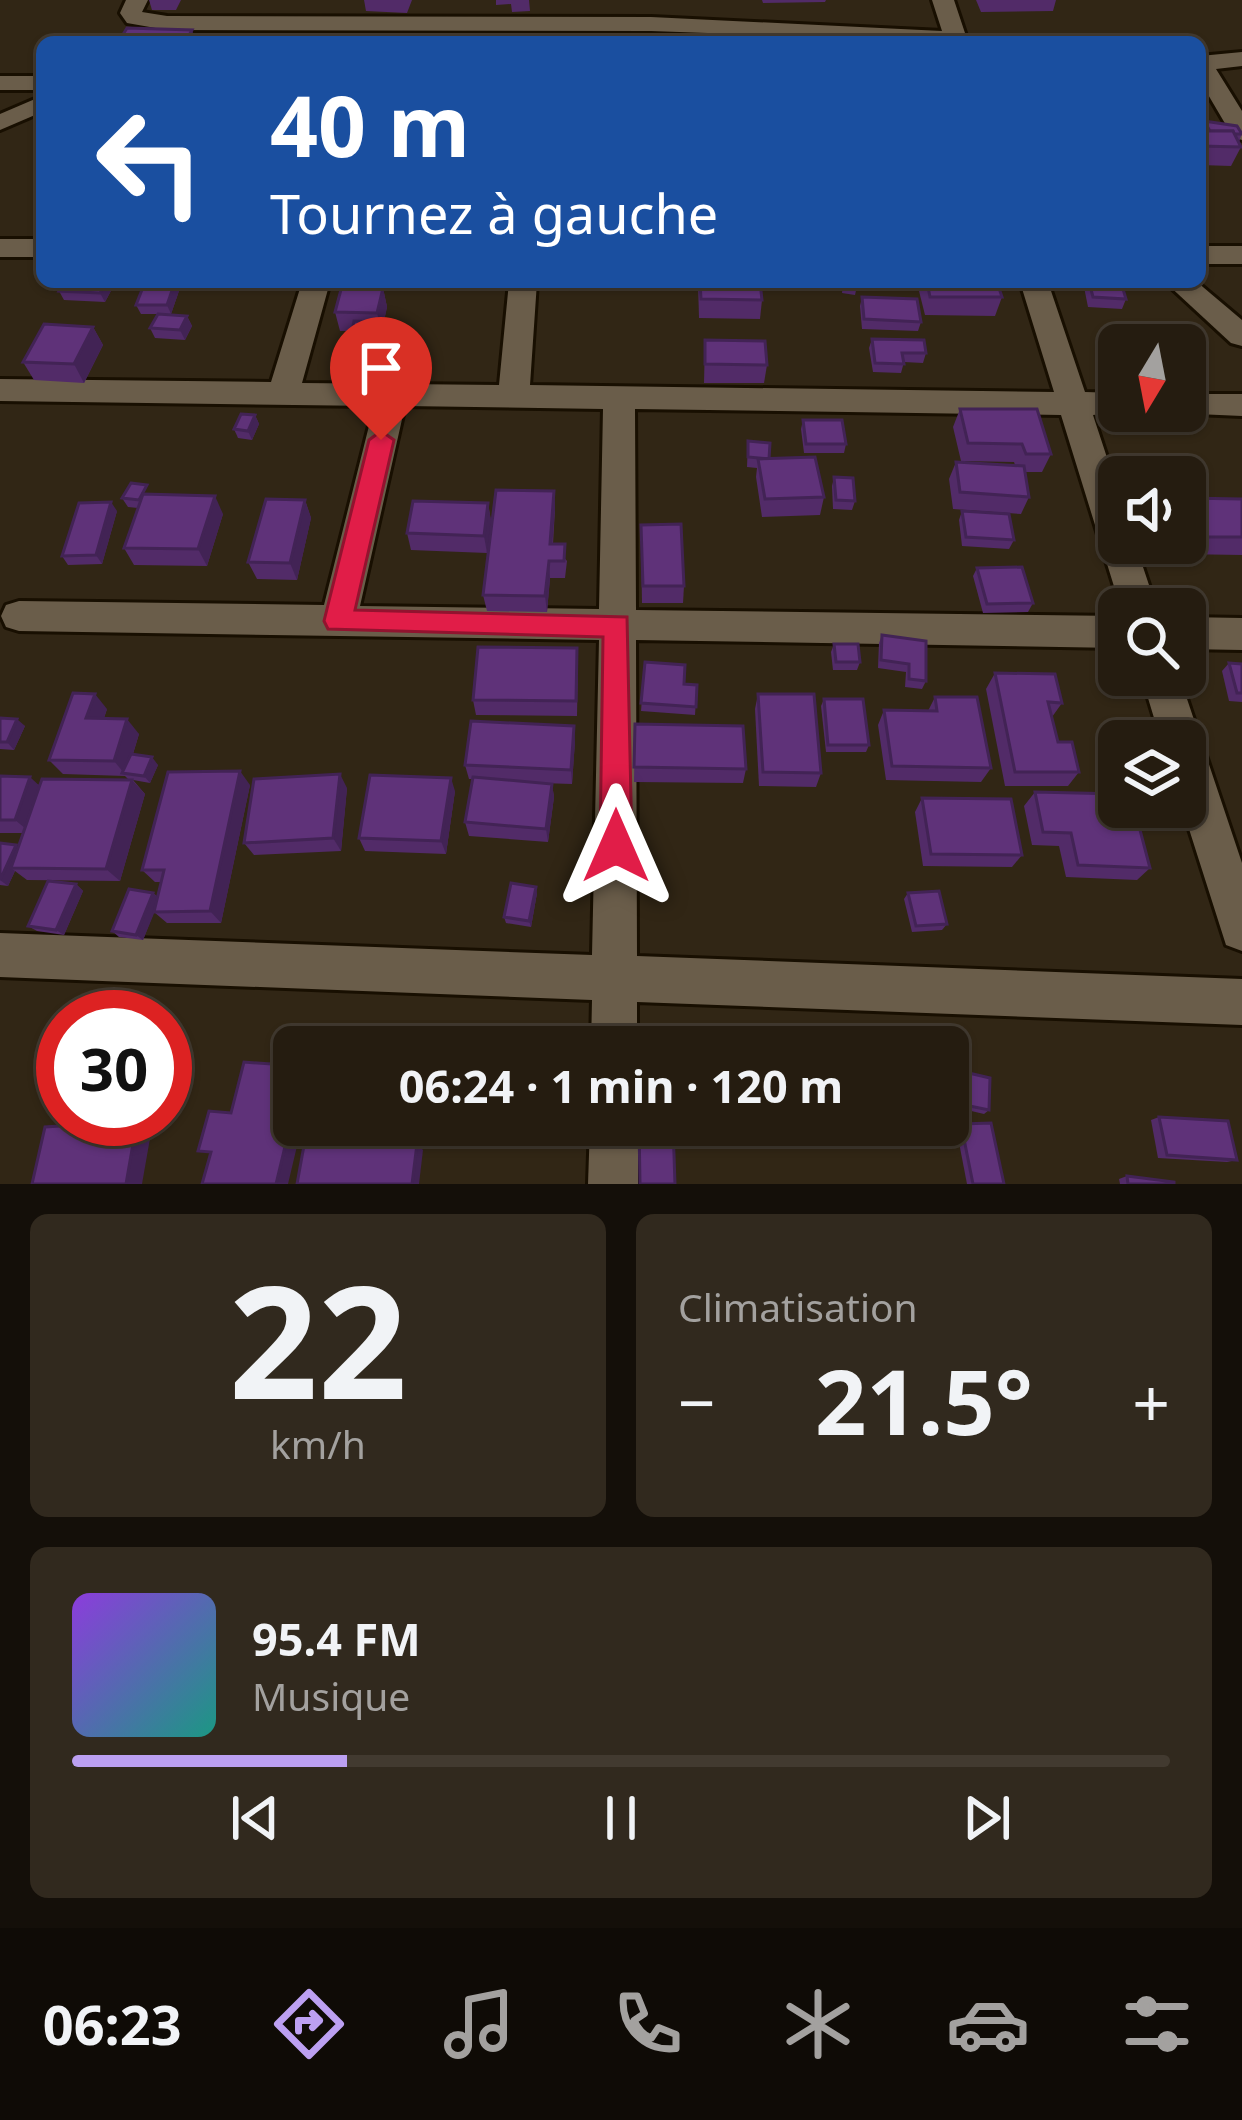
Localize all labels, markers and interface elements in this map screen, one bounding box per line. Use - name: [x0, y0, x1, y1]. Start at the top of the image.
- text: 40 m: [270, 67, 470, 182]
- icon: left: [72, 84, 228, 240]
- text: Tournez à gauche: [270, 176, 718, 250]
- pin: [330, 317, 432, 440]
- north arrow: [1098, 324, 1206, 432]
- map controls: [1098, 324, 1206, 828]
- icon: arrive: [348, 335, 414, 401]
- button: sound: [1098, 456, 1206, 564]
- button: search: [1098, 588, 1206, 696]
- button: layers: [1098, 720, 1206, 828]
- position arrow: [553, 783, 679, 909]
- speed limit sign: 30: [36, 990, 192, 1146]
- text: 06:24 · 1 min · 120 m: [399, 1055, 843, 1116]
- text: 22: [229, 1232, 407, 1445]
- text: Climatisation: [678, 1280, 918, 1333]
- text: 21.5°: [815, 1339, 1033, 1461]
- text: −: [678, 1356, 716, 1446]
- text: +: [1132, 1356, 1170, 1446]
- text: km/h: [270, 1417, 366, 1470]
- text: 95.4 FM: [252, 1608, 421, 1669]
- text: Musique: [252, 1669, 410, 1722]
- icon: previous: [222, 1785, 288, 1851]
- icon: pause: [588, 1785, 654, 1851]
- icon: next: [954, 1785, 1020, 1851]
- icon: directions: [267, 1982, 351, 2066]
- icon: music: [437, 1982, 521, 2066]
- icon: phone: [606, 1982, 690, 2066]
- icon: climate: [776, 1982, 860, 2066]
- icon: car: [946, 1982, 1030, 2066]
- icon: filters: [1115, 1982, 1199, 2066]
- text: 06:23: [43, 1987, 182, 2061]

